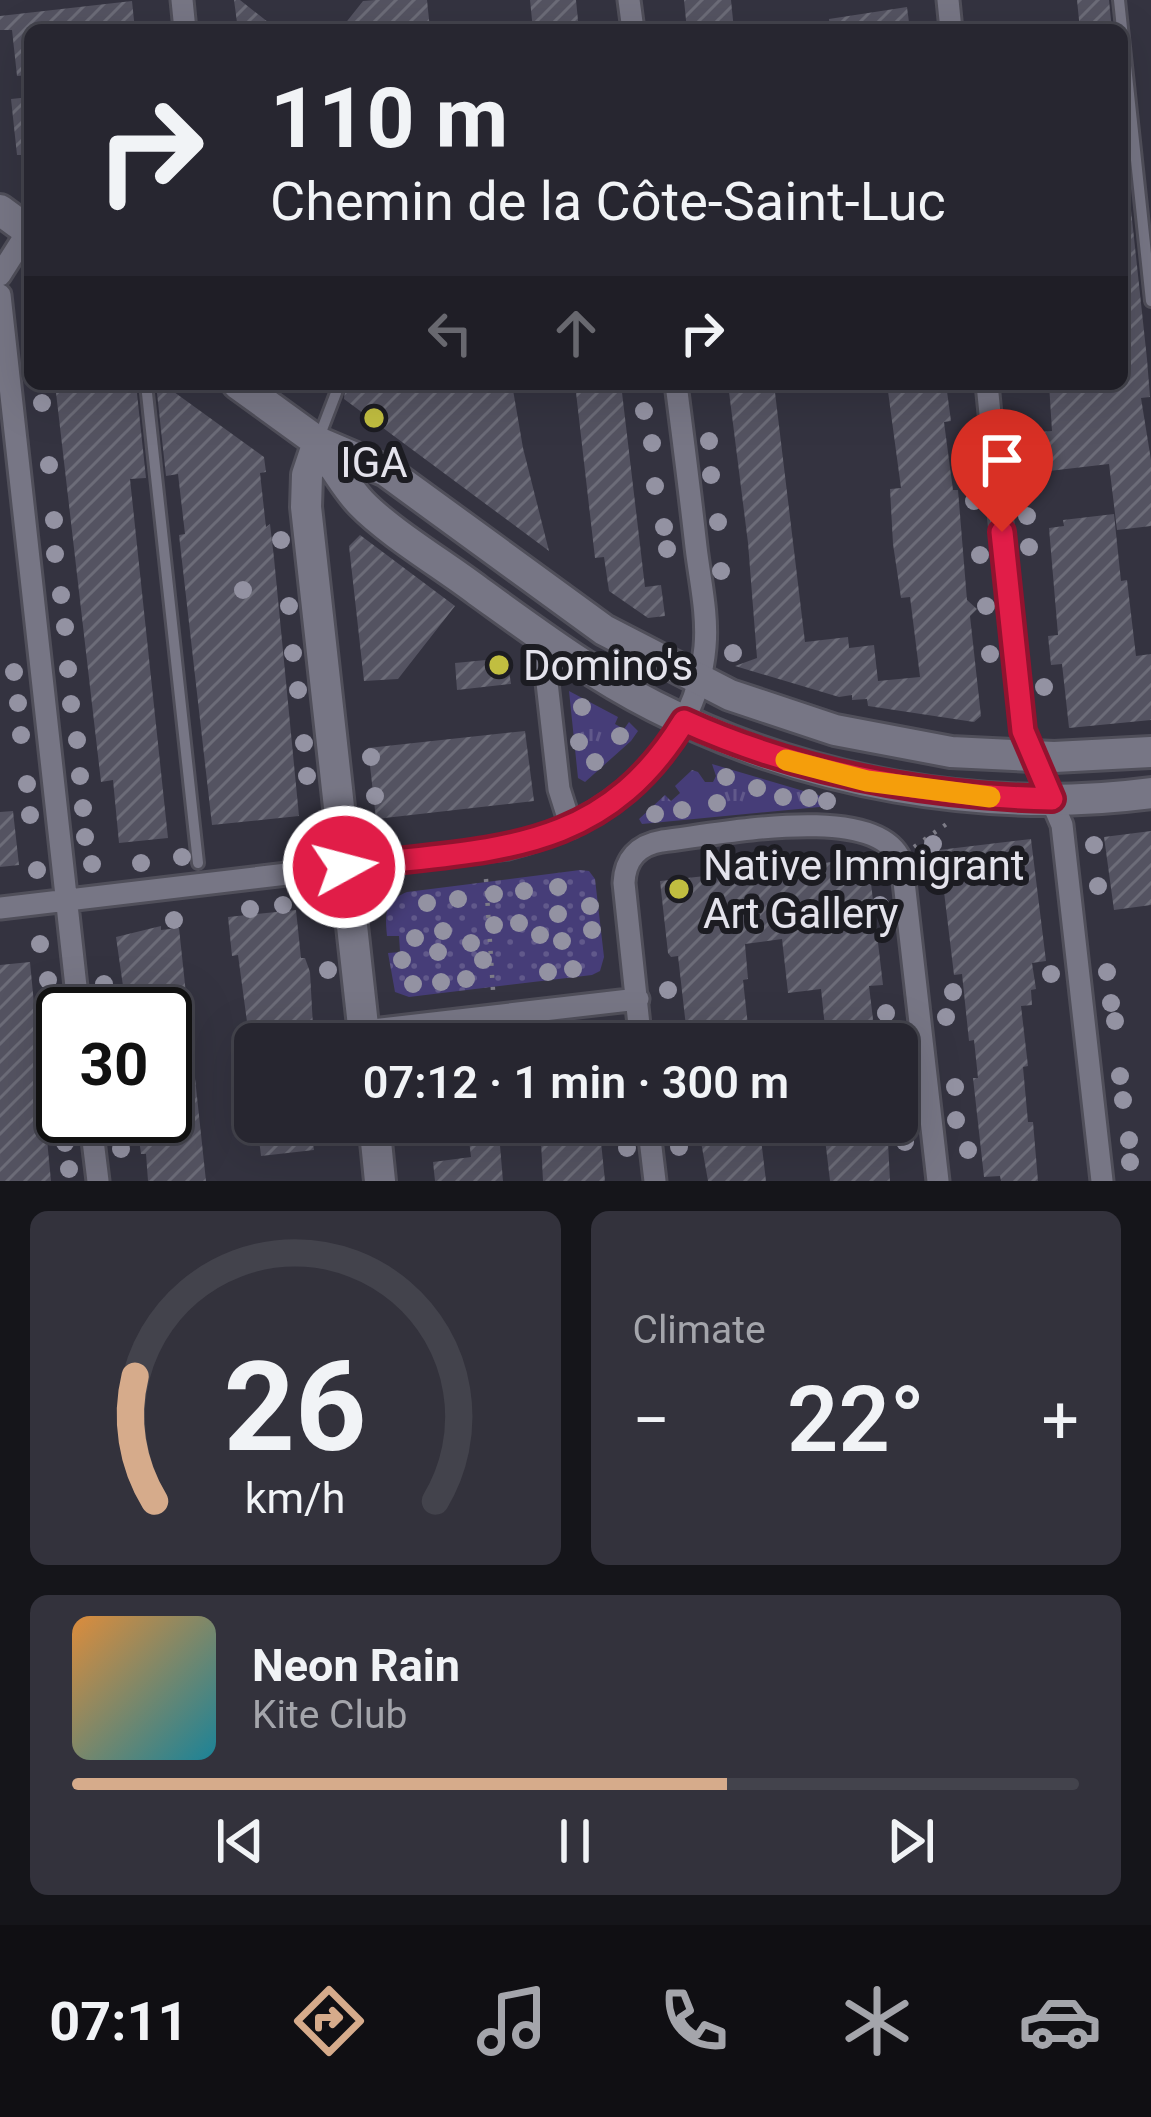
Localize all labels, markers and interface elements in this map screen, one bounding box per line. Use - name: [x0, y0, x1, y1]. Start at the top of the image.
- text: 110 m: [270, 69, 508, 168]
- icon: right: [72, 72, 228, 228]
- text: Chemin de la Côte-Saint-Luc: [270, 170, 946, 233]
- icon: left: [417, 300, 483, 366]
- icon: ahead: [543, 300, 609, 366]
- icon: right: [669, 300, 735, 366]
- marker: IGA: [361, 405, 387, 431]
- pin: [951, 409, 1053, 532]
- icon: arrive: [969, 427, 1035, 493]
- place label: IGA: [340, 438, 408, 487]
- place label: Domino's: [523, 641, 693, 690]
- marker: Domino's: [486, 652, 512, 678]
- position arrow: [281, 804, 407, 930]
- place label: Native Immigrant Art Gallery: [703, 841, 1025, 938]
- marker: Native Immigrant Art Gallery: [666, 876, 692, 902]
- speed limit sign: 30: [36, 987, 192, 1143]
- text: 07:12 · 1 min · 300 m: [363, 1056, 789, 1109]
- text: Climate: [633, 1307, 766, 1353]
- text: 26: [224, 1334, 367, 1480]
- text: 22°: [787, 1368, 925, 1473]
- text: −: [633, 1382, 670, 1459]
- text: +: [1042, 1382, 1079, 1459]
- text: km/h: [245, 1473, 346, 1523]
- text: Neon Rain: [252, 1639, 460, 1692]
- text: Kite Club: [252, 1692, 407, 1738]
- icon: previous: [207, 1808, 273, 1874]
- icon: pause: [542, 1808, 608, 1874]
- icon: next: [878, 1808, 944, 1874]
- icon: directions: [287, 1979, 371, 2063]
- icon: music: [470, 1979, 554, 2063]
- icon: phone: [652, 1979, 736, 2063]
- icon: climate: [835, 1979, 919, 2063]
- icon: car: [1018, 1979, 1102, 2063]
- text: 07:11: [49, 1990, 188, 2053]

